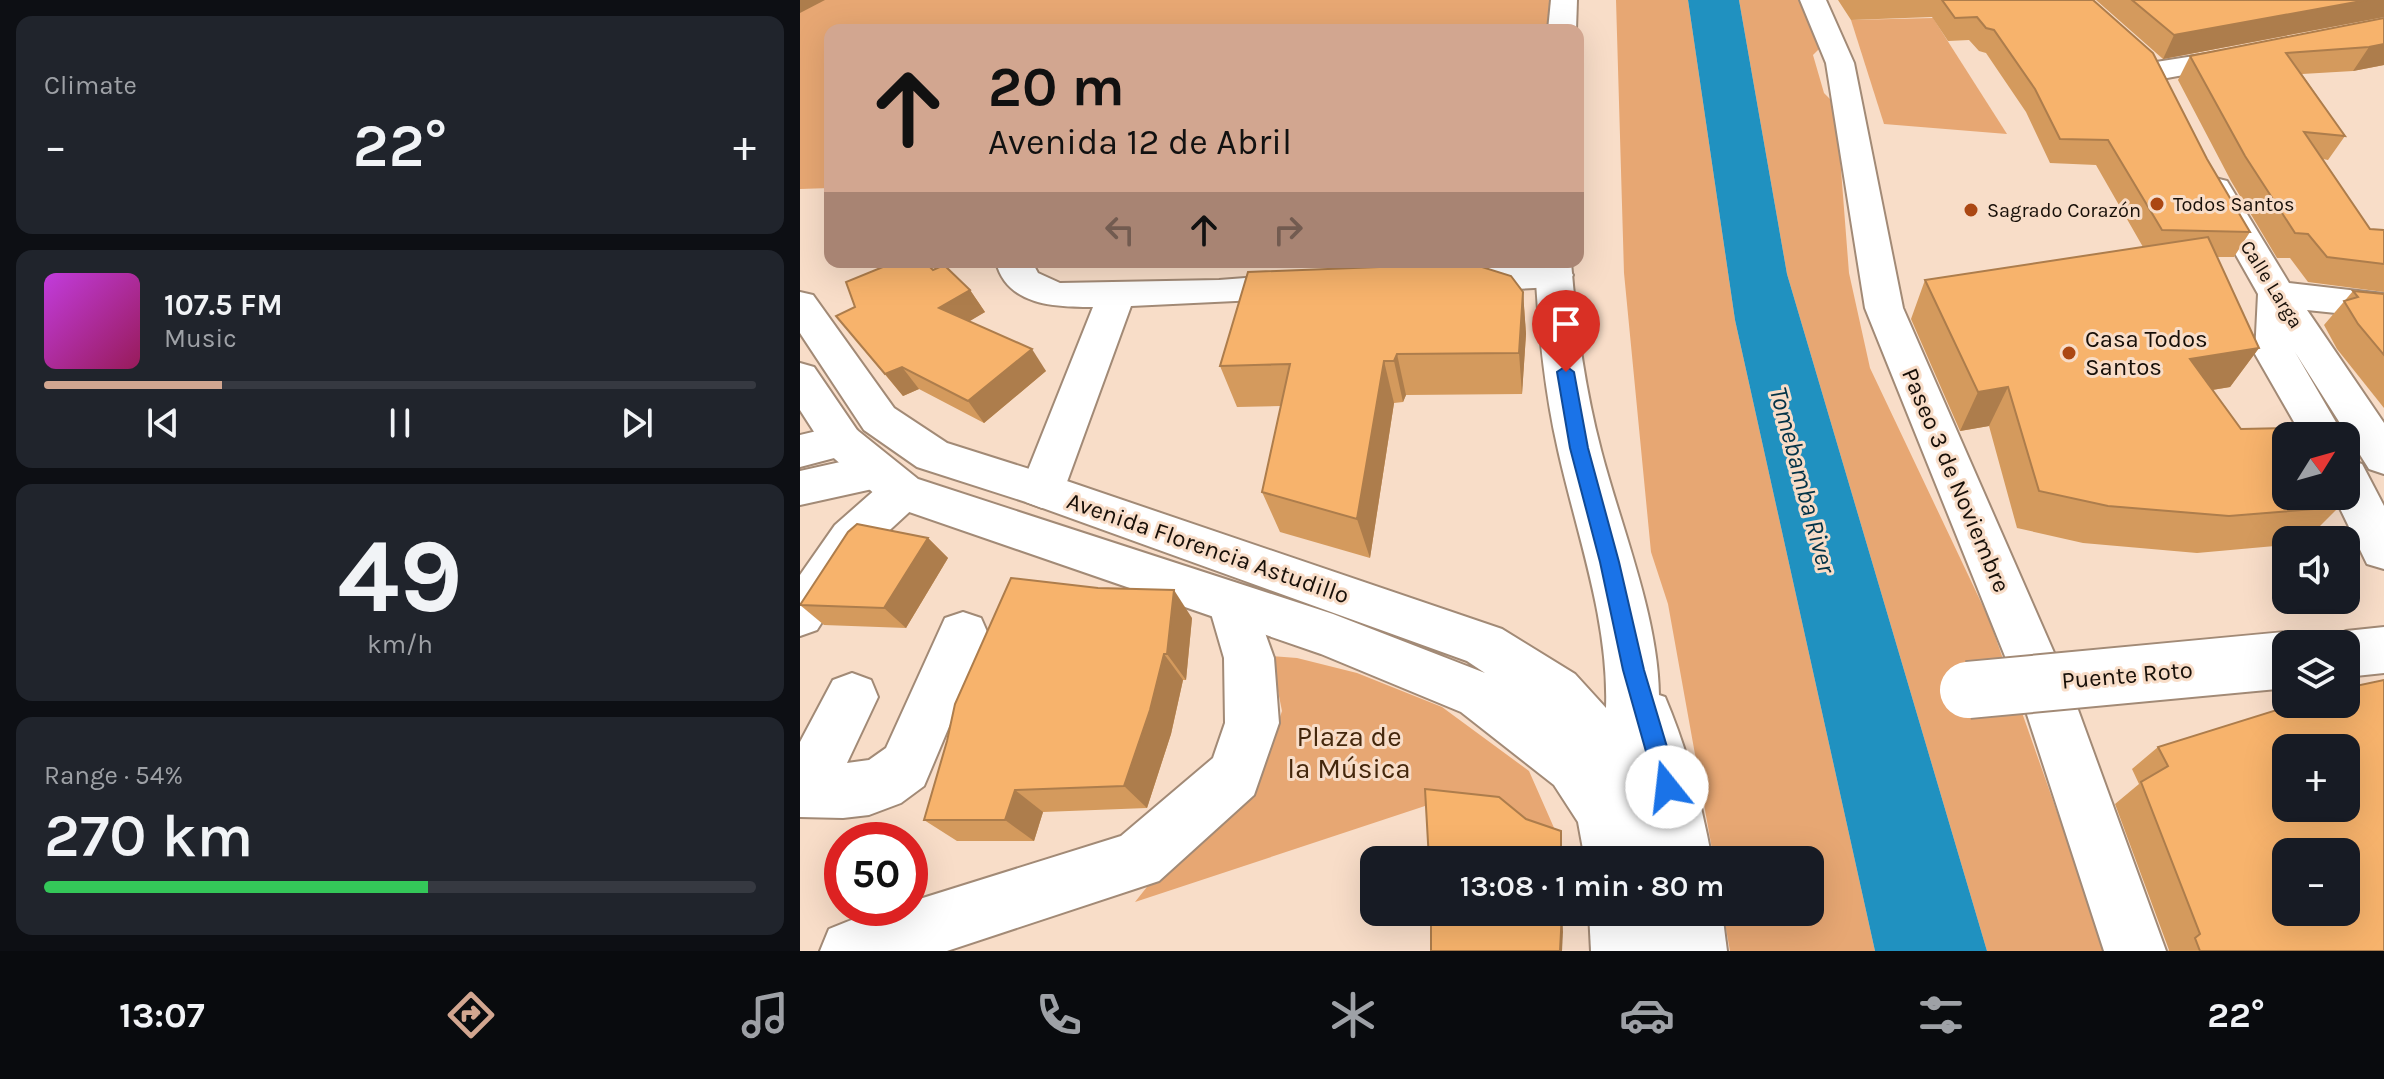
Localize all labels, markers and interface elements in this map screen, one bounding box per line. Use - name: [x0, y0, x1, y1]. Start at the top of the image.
- text: 20 m: [988, 54, 1125, 119]
- icon: ahead: [856, 56, 960, 160]
- text: Climate: [44, 70, 137, 101]
- text: 22°: [353, 111, 447, 181]
- text: −: [44, 121, 67, 172]
- text: +: [733, 121, 756, 172]
- text: Avenida 12 de Abril: [988, 121, 1292, 163]
- place label: Todos Santos: [2173, 193, 2295, 216]
- marker: Todos Santos: [2148, 195, 2166, 213]
- place label: Sagrado Corazón: [1987, 199, 2141, 222]
- marker: Sagrado Corazón: [1962, 201, 1980, 219]
- icon: left: [1098, 208, 1142, 252]
- icon: ahead: [1182, 208, 1226, 252]
- icon: right: [1266, 208, 1310, 252]
- street label: Calle Larga: [2236, 236, 2308, 332]
- text: 107.5 FM: [164, 287, 283, 323]
- pin: [1532, 290, 1600, 372]
- icon: arrive: [1544, 302, 1588, 346]
- text: Music: [164, 323, 237, 354]
- place label: Casa Todos Santos: [2085, 325, 2208, 381]
- marker: Casa Todos Santos: [2060, 344, 2078, 362]
- street label: Paseo 3 de Noviembre: [1896, 364, 2016, 596]
- water label: Tomebamba River: [1763, 384, 1843, 578]
- icon: previous: [141, 401, 185, 445]
- icon: pause: [378, 401, 422, 445]
- icon: next: [615, 401, 659, 445]
- north arrow: [2272, 422, 2360, 510]
- map controls: [2272, 422, 2360, 926]
- street label: Avenida Florencia Astudillo: [1063, 486, 1353, 610]
- text: 49: [337, 516, 463, 637]
- button: sound: [2272, 526, 2360, 614]
- text: km/h: [367, 629, 433, 660]
- button: layers: [2272, 630, 2360, 718]
- street label: Puente Roto: [2060, 655, 2194, 695]
- park label: Plaza de la Música: [1287, 720, 1411, 785]
- button: +: [2272, 734, 2360, 822]
- position arrow: [1625, 745, 1709, 829]
- text: Range · 54%: [44, 760, 183, 791]
- text: 270 km: [44, 801, 253, 871]
- speed limit sign: 50: [824, 822, 928, 926]
- button: −: [2272, 838, 2360, 926]
- text: 13:08 · 1 min · 80 m: [1460, 868, 1724, 904]
- icon: directions: [443, 987, 499, 1043]
- icon: music: [737, 987, 793, 1043]
- icon: phone: [1031, 987, 1087, 1043]
- icon: climate: [1325, 987, 1381, 1043]
- icon: car: [1619, 987, 1675, 1043]
- icon: filters: [1913, 987, 1969, 1043]
- text: 13:07: [119, 994, 205, 1036]
- text: 22°: [2207, 994, 2265, 1036]

